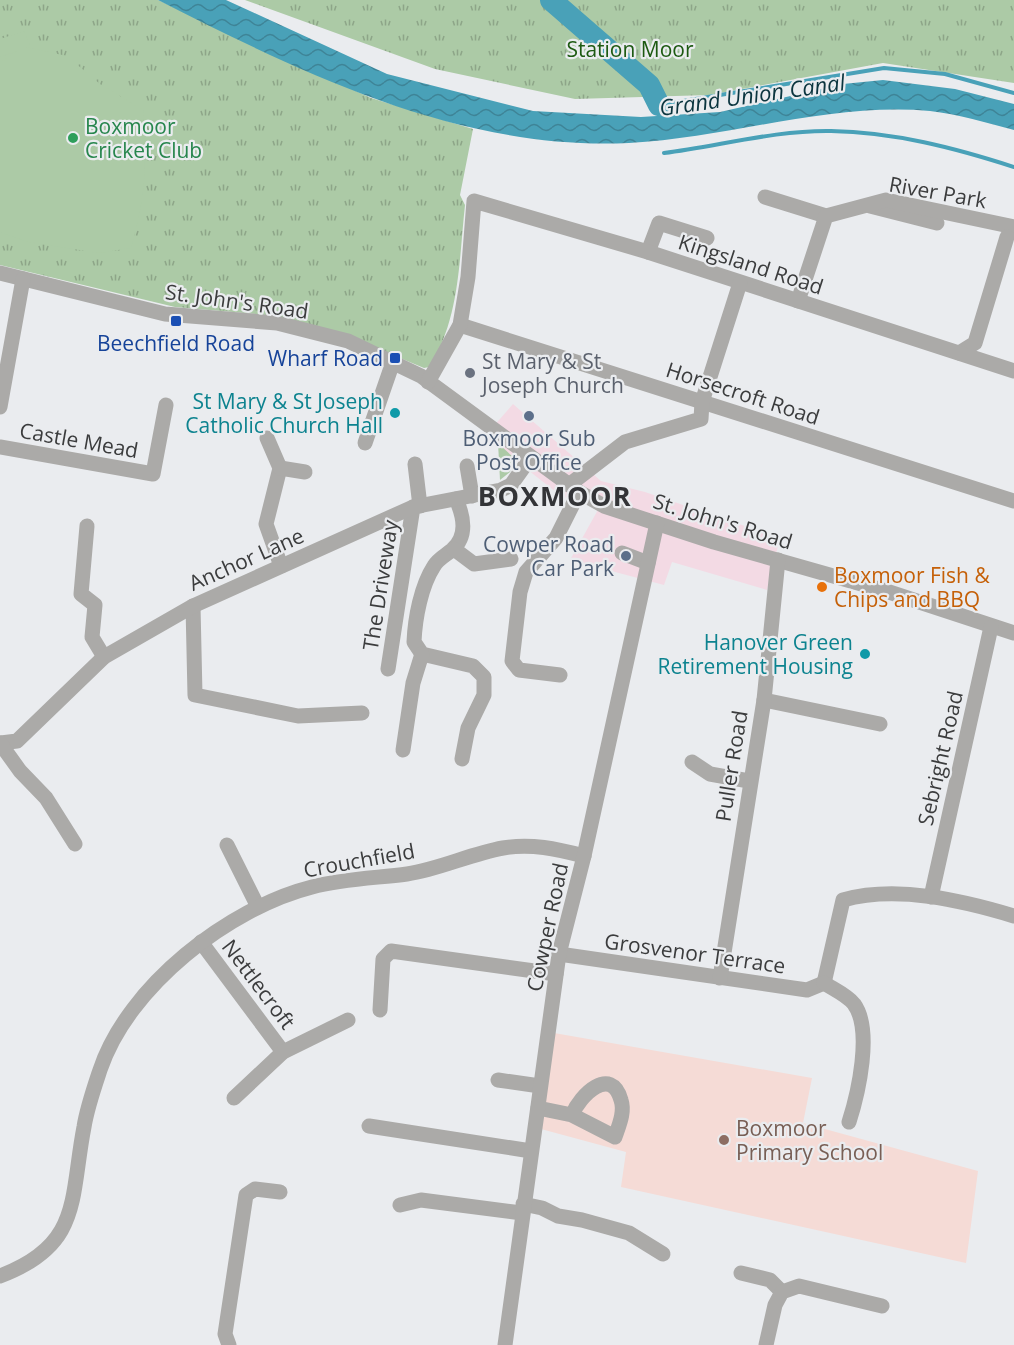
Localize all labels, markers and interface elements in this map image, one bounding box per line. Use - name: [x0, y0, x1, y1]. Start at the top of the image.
- park label: Station Moor: [566, 35, 694, 63]
- water label: Grand Union Canal: [657, 66, 847, 122]
- place label: Boxmoor Cricket Club: [85, 112, 202, 164]
- marker: Boxmoor Cricket Club: [66, 131, 80, 145]
- street label: River Park: [887, 170, 989, 214]
- street label: Kingsland Road: [675, 227, 827, 301]
- street label: St. John's Road: [164, 277, 310, 325]
- marker: Beechfield Road: [169, 314, 183, 328]
- place label: Beechfield Road: [97, 329, 255, 357]
- place label: Wharf Road: [268, 344, 383, 372]
- place label: St Mary & St Joseph Church: [480, 347, 624, 399]
- marker: Wharf Road: [388, 351, 402, 365]
- street label: Horsecroft Road: [663, 355, 823, 431]
- marker: St Mary & St Joseph Church: [463, 366, 477, 380]
- place label: St Mary & St Joseph Catholic Church Hall: [185, 387, 383, 439]
- marker: St Mary & St Joseph Catholic Church Hall: [388, 406, 402, 420]
- marker: Boxmoor Sub Post Office: [522, 409, 536, 423]
- street label: Castle Mead: [17, 416, 141, 464]
- place label: Boxmoor Sub Post Office: [462, 424, 596, 476]
- district label: BOXMOOR: [478, 477, 632, 514]
- street label: St. John's Road: [650, 487, 796, 555]
- street label: The Driveway: [356, 517, 404, 652]
- street label: Anchor Lane: [184, 521, 308, 597]
- place label: Cowper Road Car Park: [483, 530, 614, 582]
- marker: Cowper Road Car Park: [619, 549, 633, 563]
- place label: Boxmoor Fish & Chips and BBQ: [834, 561, 990, 613]
- marker: Boxmoor Fish & Chips and BBQ: [815, 580, 829, 594]
- place label: Hanover Green Retirement Housing: [657, 628, 853, 680]
- marker: Hanover Green Retirement Housing: [858, 647, 872, 661]
- street label: Sebright Road: [911, 688, 969, 828]
- street label: Puller Road: [708, 708, 754, 824]
- street label: Crouchfield: [301, 836, 417, 884]
- street label: Cowper Road: [520, 860, 574, 994]
- street label: Grosvenor Terrace: [603, 926, 787, 980]
- street label: Nettlecroft: [216, 933, 302, 1035]
- place label: Boxmoor Primary School: [736, 1114, 883, 1166]
- marker: Boxmoor Primary School: [717, 1133, 731, 1147]

